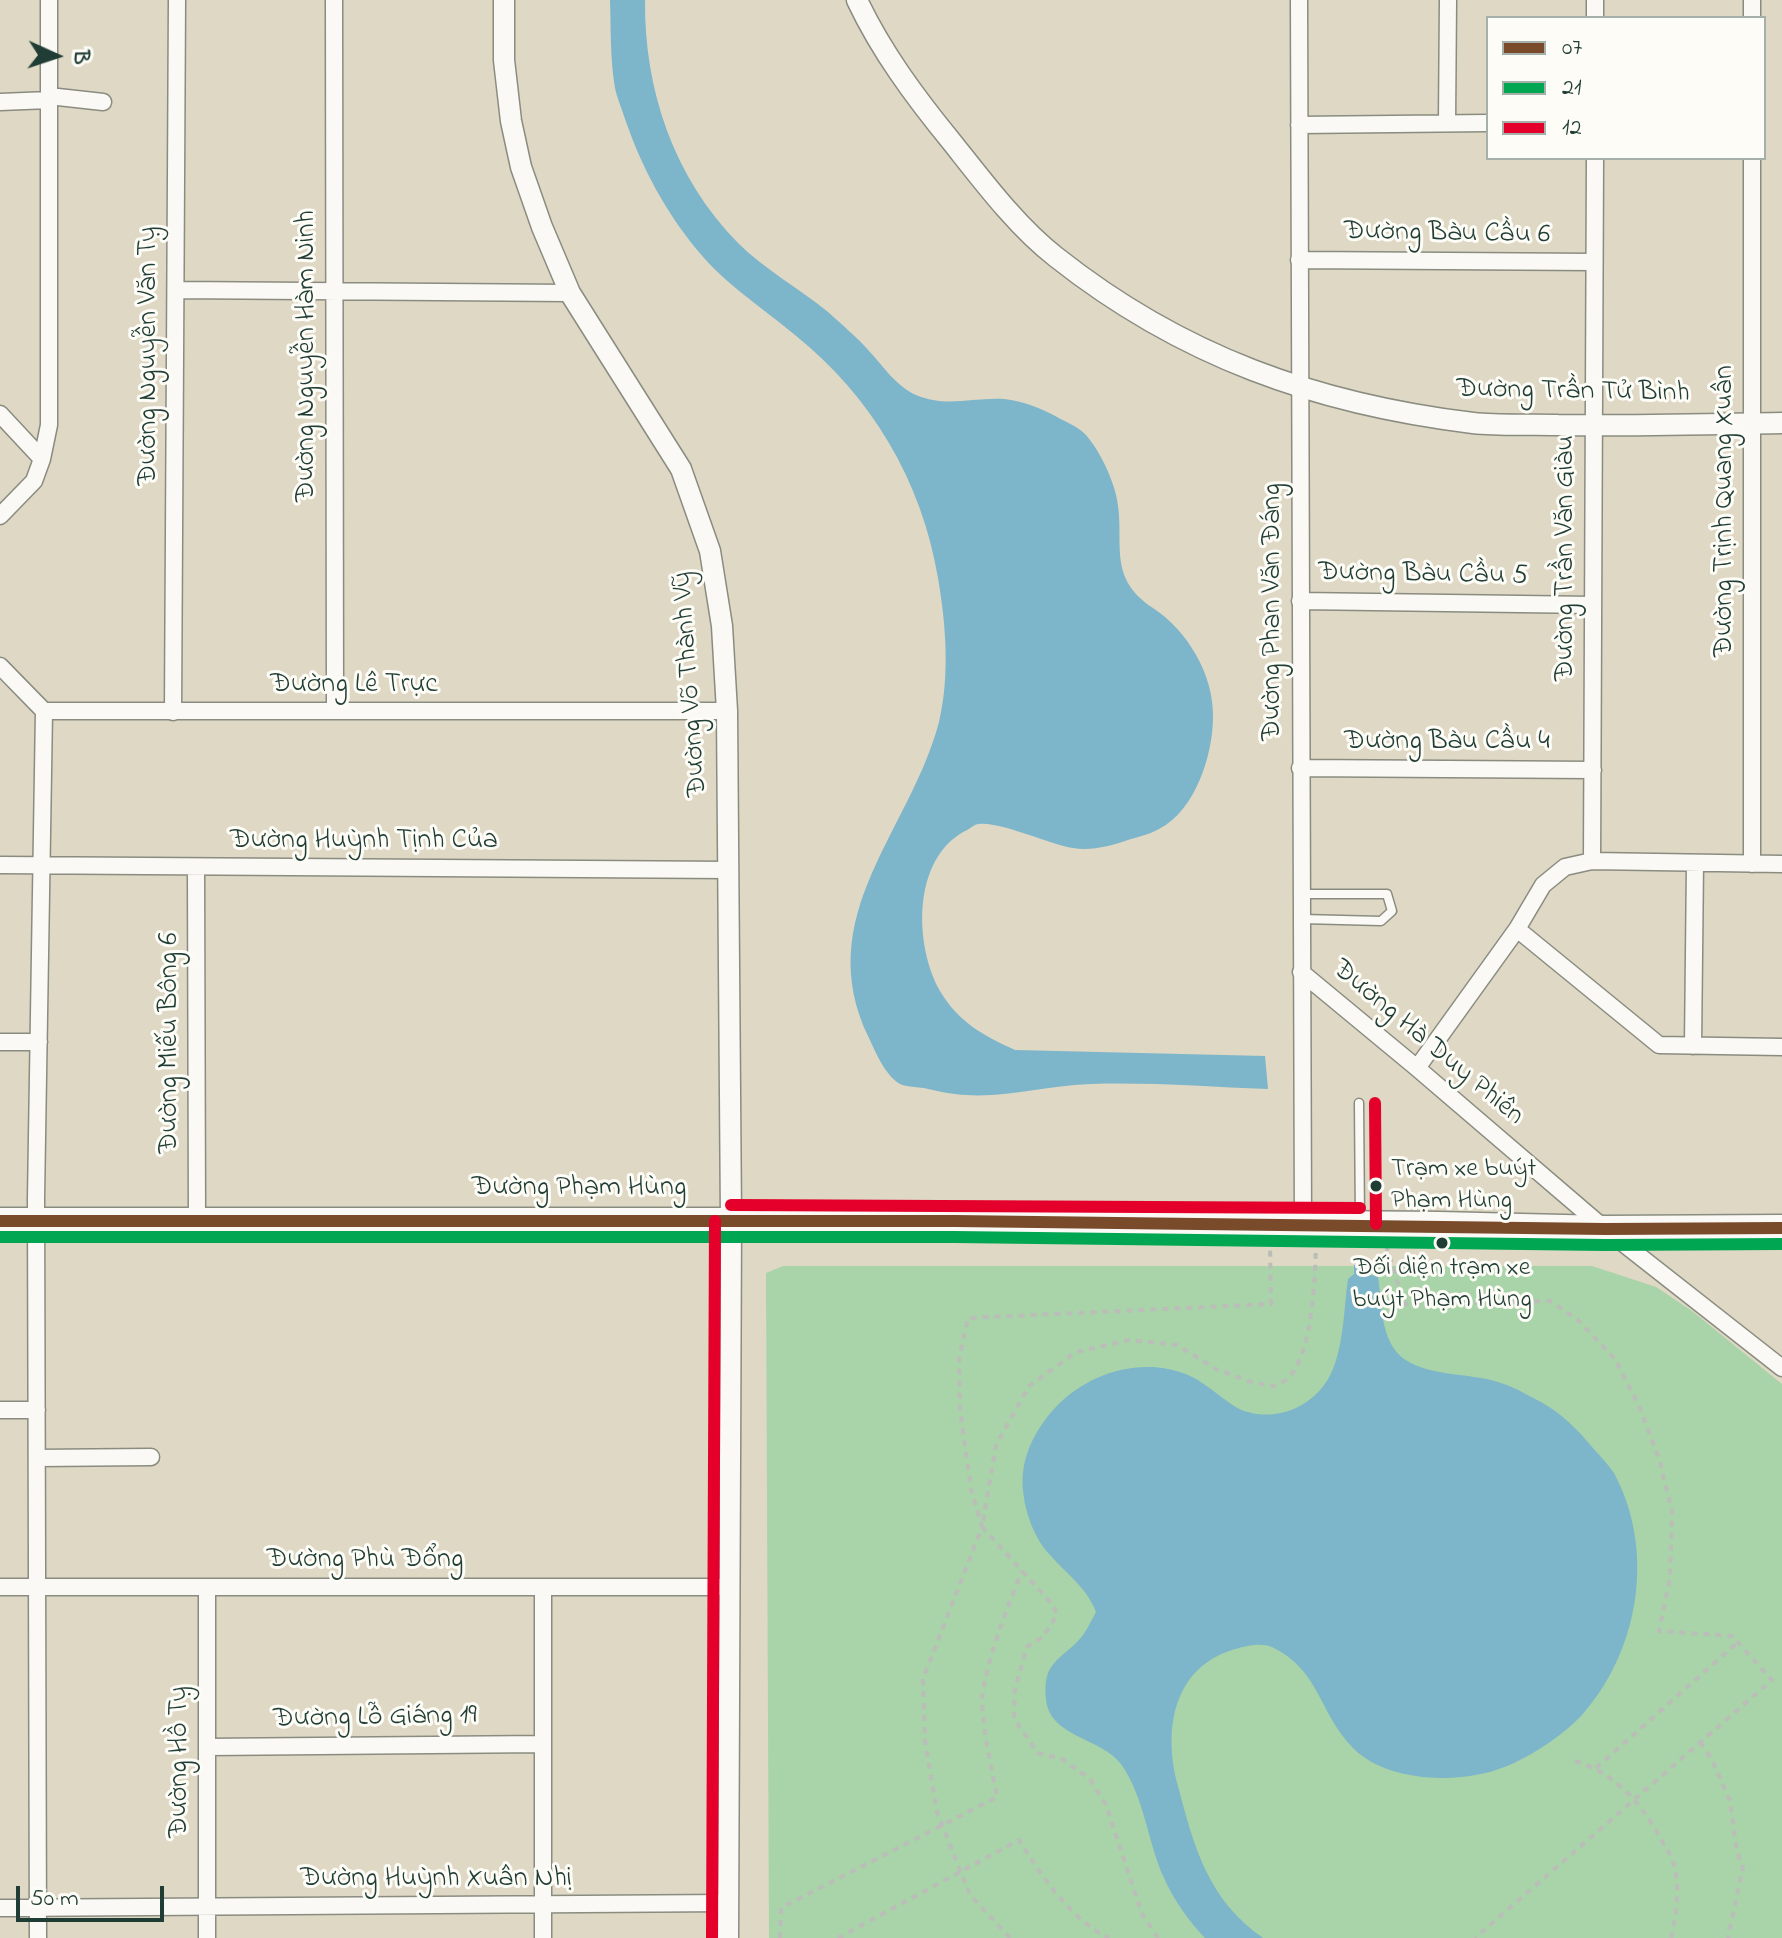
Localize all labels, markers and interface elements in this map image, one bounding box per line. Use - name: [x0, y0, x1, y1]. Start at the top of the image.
- north arrow: [16, 16, 96, 96]
- legend: [1486, 16, 1766, 160]
- text: 07: [1562, 31, 1582, 66]
- text: B: [64, 49, 96, 65]
- text: 21: [1562, 71, 1582, 106]
- text: 12: [1562, 111, 1582, 146]
- street label: Đường Nguyễn Hàm Ninh: [291, 210, 325, 502]
- street label: Đường Bàu Cầu 6: [1344, 216, 1550, 254]
- street label: Đường Nguyễn Văn Tỵ: [133, 226, 167, 486]
- street label: Đường Trịnh Quang Xuân: [1709, 365, 1743, 657]
- street label: Đường Trần Tử Bình: [1456, 374, 1690, 412]
- street label: Đường Trần Văn Giàu: [1550, 435, 1584, 681]
- street label: Đường Phan Văn Đáng: [1257, 483, 1291, 741]
- street label: Đường Bàu Cầu 5: [1318, 557, 1528, 595]
- street label: Đường Võ Thành Vỹ: [667, 570, 717, 798]
- street label: Đường Lê Trực: [270, 669, 438, 703]
- street label: Đường Bàu Cầu 4: [1344, 726, 1550, 760]
- street label: Đường Huỳnh Tịnh Của: [230, 825, 498, 859]
- street label: Đường Miếu Bông 6: [154, 932, 188, 1154]
- street label: Đường Hà Duy Phiên: [1324, 954, 1530, 1134]
- place label: Trạm xe buýt Phạm Hùng: [1391, 1155, 1536, 1216]
- street label: Đường Phạm Hùng: [472, 1172, 686, 1206]
- marker: Trạm xe buýt Phạm Hùng: [1368, 1178, 1384, 1194]
- marker: Đối diện trạm xe buýt Phạm Hùng: [1434, 1235, 1450, 1251]
- place label: Đối diện trạm xe buýt Phạm Hùng: [1352, 1254, 1532, 1316]
- street label: Đường Phù Đổng: [267, 1544, 463, 1578]
- street label: Đường Hồ Tỵ: [164, 1686, 198, 1838]
- street label: Đường Lỗ Giáng 19: [273, 1700, 477, 1738]
- street label: Đường Huỳnh Xuân Nhị: [300, 1863, 572, 1897]
- scale bar: [20, 1870, 168, 1920]
- text: 50 m: [30, 1882, 79, 1917]

